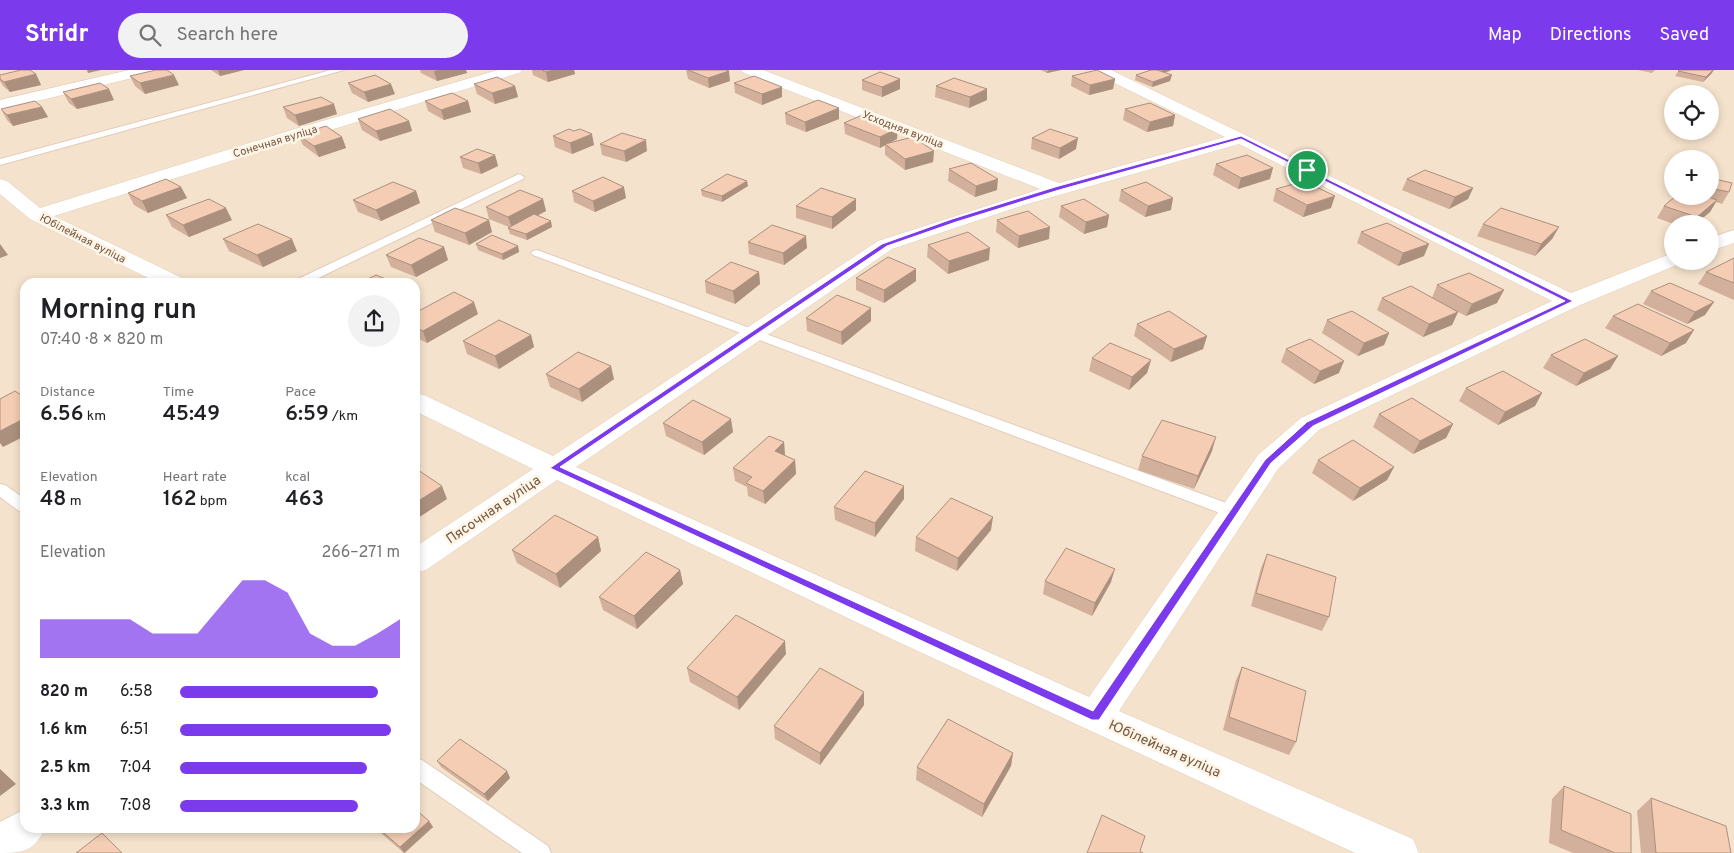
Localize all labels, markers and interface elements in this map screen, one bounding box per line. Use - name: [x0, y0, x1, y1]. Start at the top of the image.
- search box: [118, 13, 468, 58]
- text: Stridr: [25, 20, 88, 50]
- icon: search: [136, 21, 164, 49]
- text: Search here: [176, 23, 278, 47]
- text: Map: [1488, 24, 1522, 47]
- text: Directions: [1550, 24, 1632, 47]
- text: Saved: [1660, 24, 1709, 47]
- map controls: [1664, 85, 1719, 270]
- button: locate: [1664, 85, 1719, 140]
- street label: Усходняя вуліца: [860, 108, 946, 152]
- street label: Сонечная вуліца: [231, 122, 319, 161]
- pin: [1286, 149, 1328, 191]
- button: +: [1664, 150, 1719, 205]
- icon: arrive: [1293, 156, 1321, 184]
- street label: Юбілейная вуліца: [37, 211, 128, 267]
- button: −: [1664, 215, 1719, 270]
- text: Morning run: [40, 293, 197, 329]
- button: share: [348, 295, 400, 347]
- text: 07:40 · 8 × 820 m: [40, 330, 163, 350]
- text: Distance: [40, 384, 95, 401]
- text: Time: [163, 384, 194, 401]
- text: Pace: [285, 384, 316, 401]
- text: 6.56: [40, 401, 83, 428]
- text: 45:49: [163, 401, 220, 428]
- text: 6:59: [285, 401, 329, 428]
- text: km: [83, 408, 106, 425]
- text: /km: [329, 408, 358, 425]
- text: Elevation: [40, 469, 98, 486]
- text: Heart rate: [163, 469, 227, 486]
- text: kcal: [285, 469, 310, 486]
- street label: Пясочная вуліца: [443, 472, 544, 548]
- text: 48: [40, 486, 66, 513]
- text: 162: [163, 486, 197, 513]
- text: 463: [285, 486, 324, 513]
- text: m: [66, 493, 82, 510]
- text: bpm: [197, 493, 227, 510]
- text: Elevation: [40, 543, 106, 563]
- text: 266–271 m: [321, 543, 400, 563]
- text: 820 m: [40, 682, 88, 702]
- text: 6:58: [120, 682, 153, 702]
- street label: Юбілейная вуліца: [1106, 717, 1223, 782]
- text: 1.6 km: [40, 720, 87, 740]
- text: 6:51: [120, 720, 149, 740]
- text: 2.5 km: [40, 758, 90, 778]
- text: 7:04: [120, 758, 152, 778]
- text: 3.3 km: [40, 796, 90, 816]
- text: 7:08: [120, 796, 151, 816]

